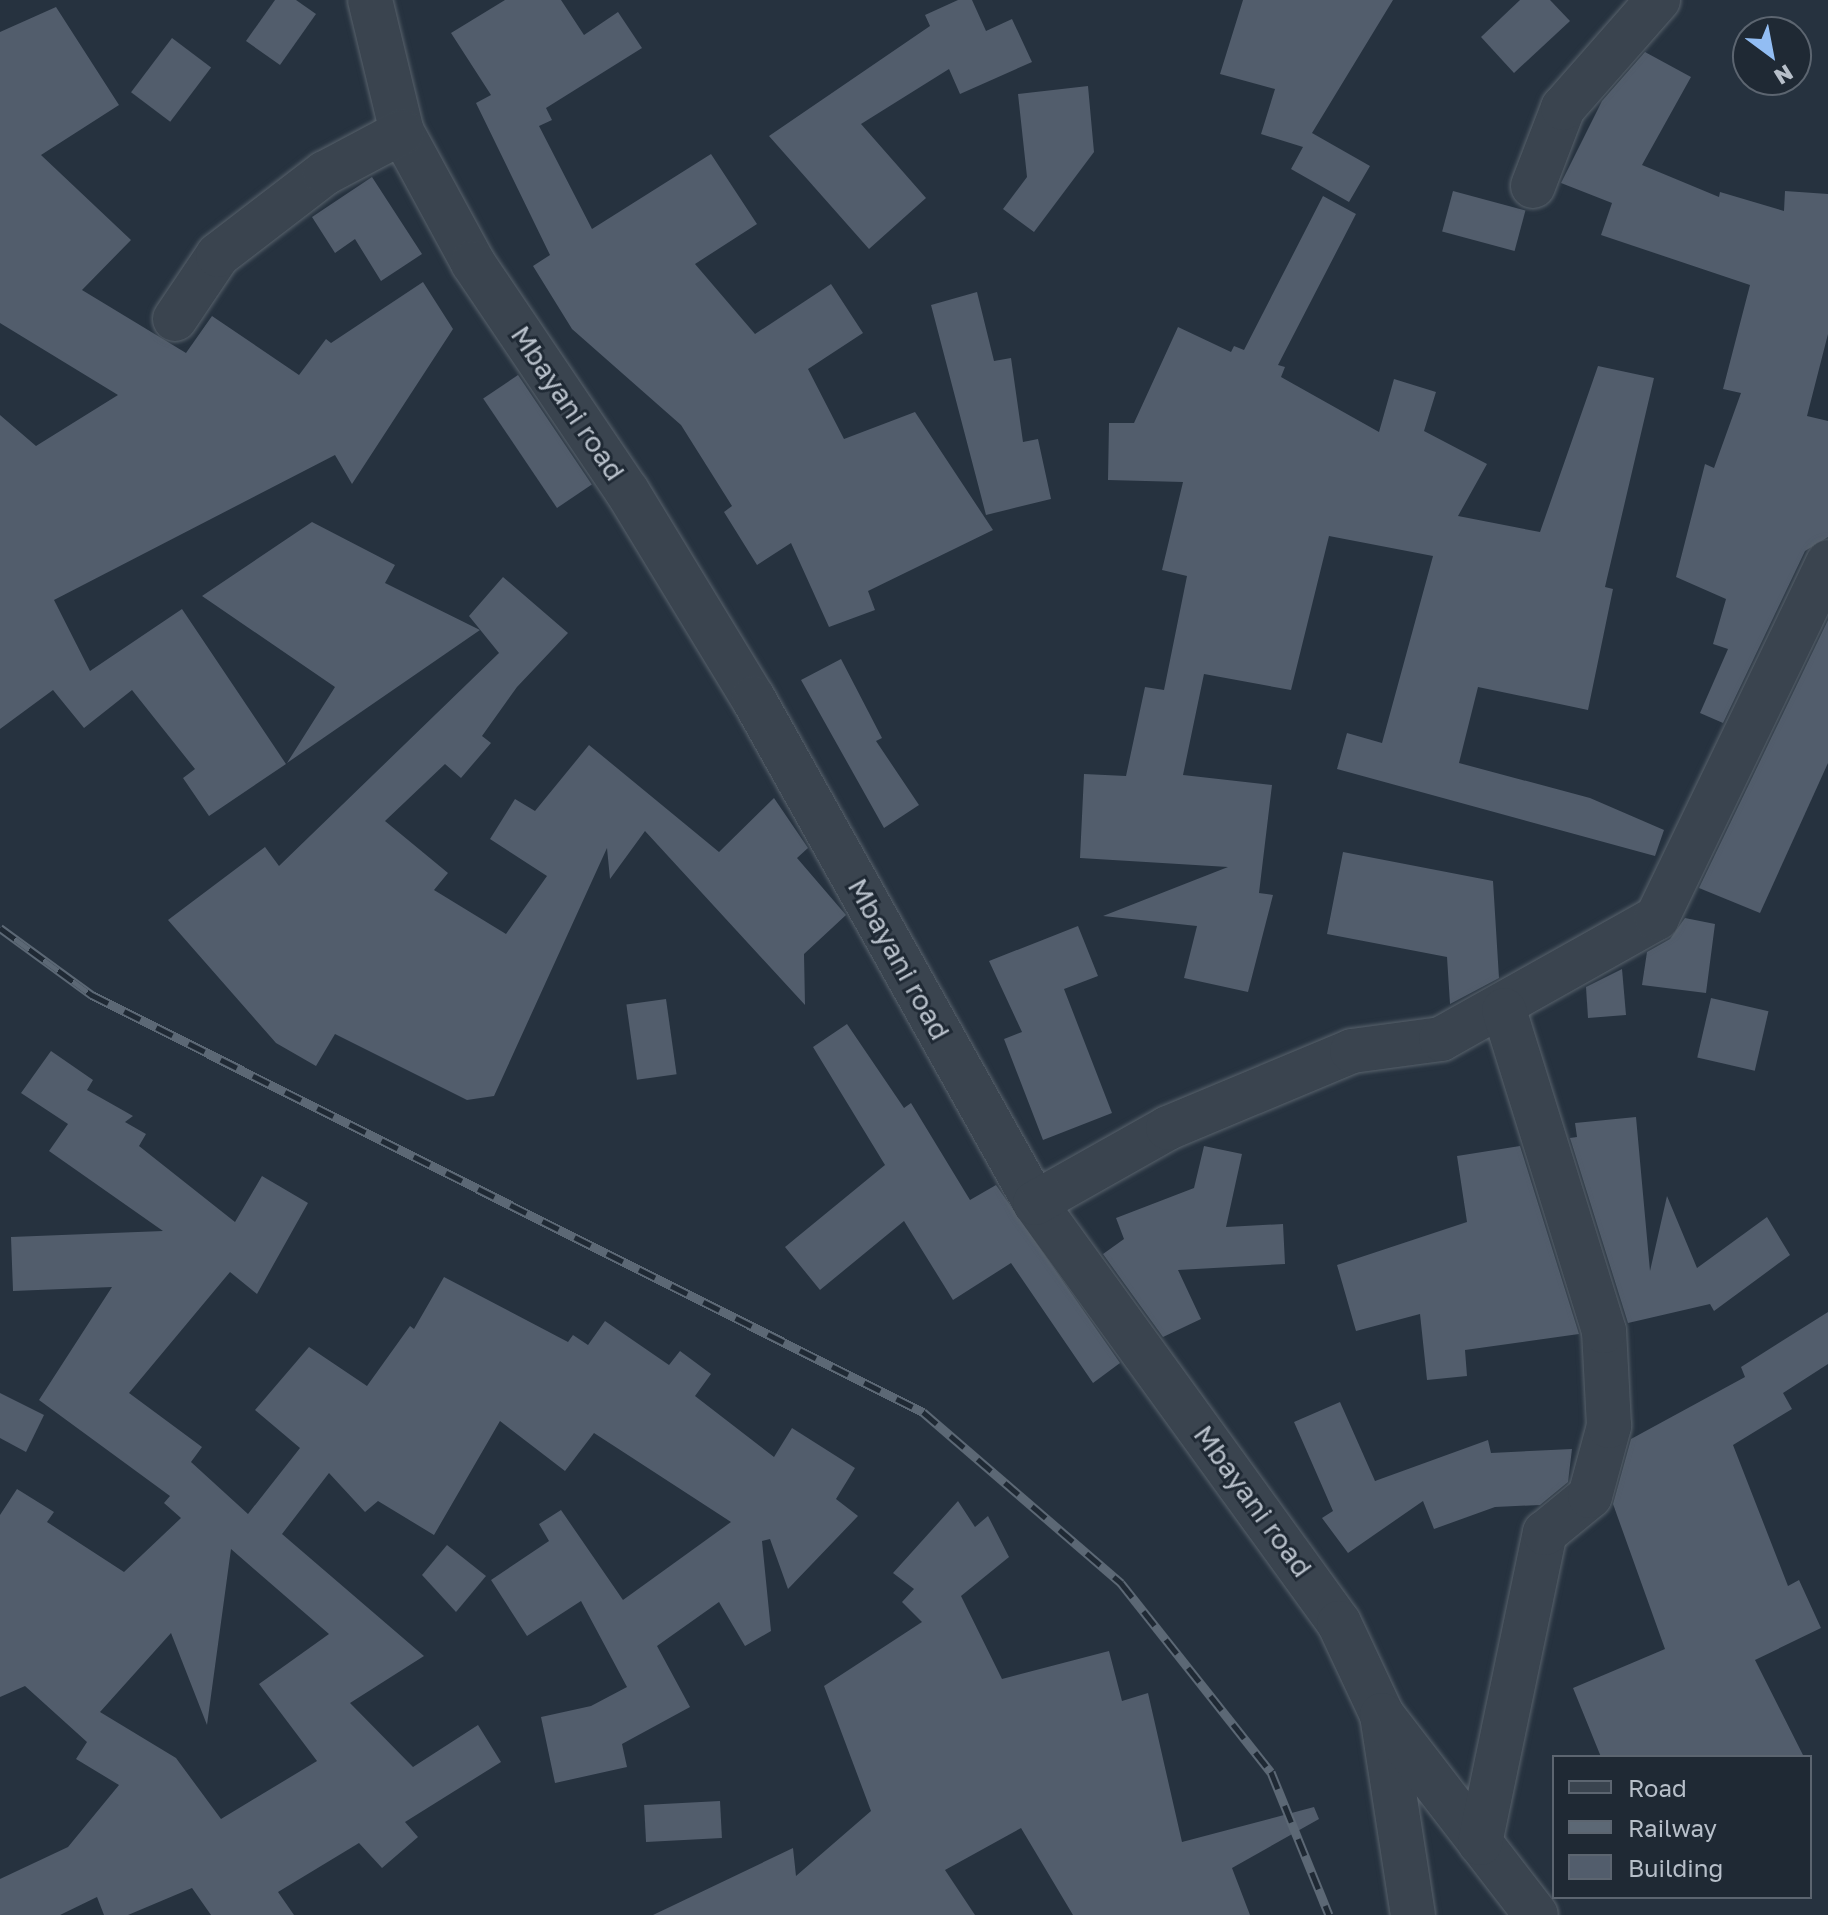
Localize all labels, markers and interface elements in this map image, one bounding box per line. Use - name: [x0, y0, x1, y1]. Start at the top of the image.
- north arrow: [1732, 16, 1812, 96]
- text: N: [1770, 59, 1798, 91]
- street label: Mbayani road: [504, 319, 632, 487]
- street label: Mbayani road: [841, 872, 957, 1046]
- street label: Mbayani road: [1187, 1419, 1319, 1583]
- legend: [1552, 1755, 1812, 1899]
- text: Road: [1628, 1773, 1687, 1802]
- text: Railway: [1628, 1813, 1717, 1842]
- text: Building: [1628, 1853, 1723, 1882]

